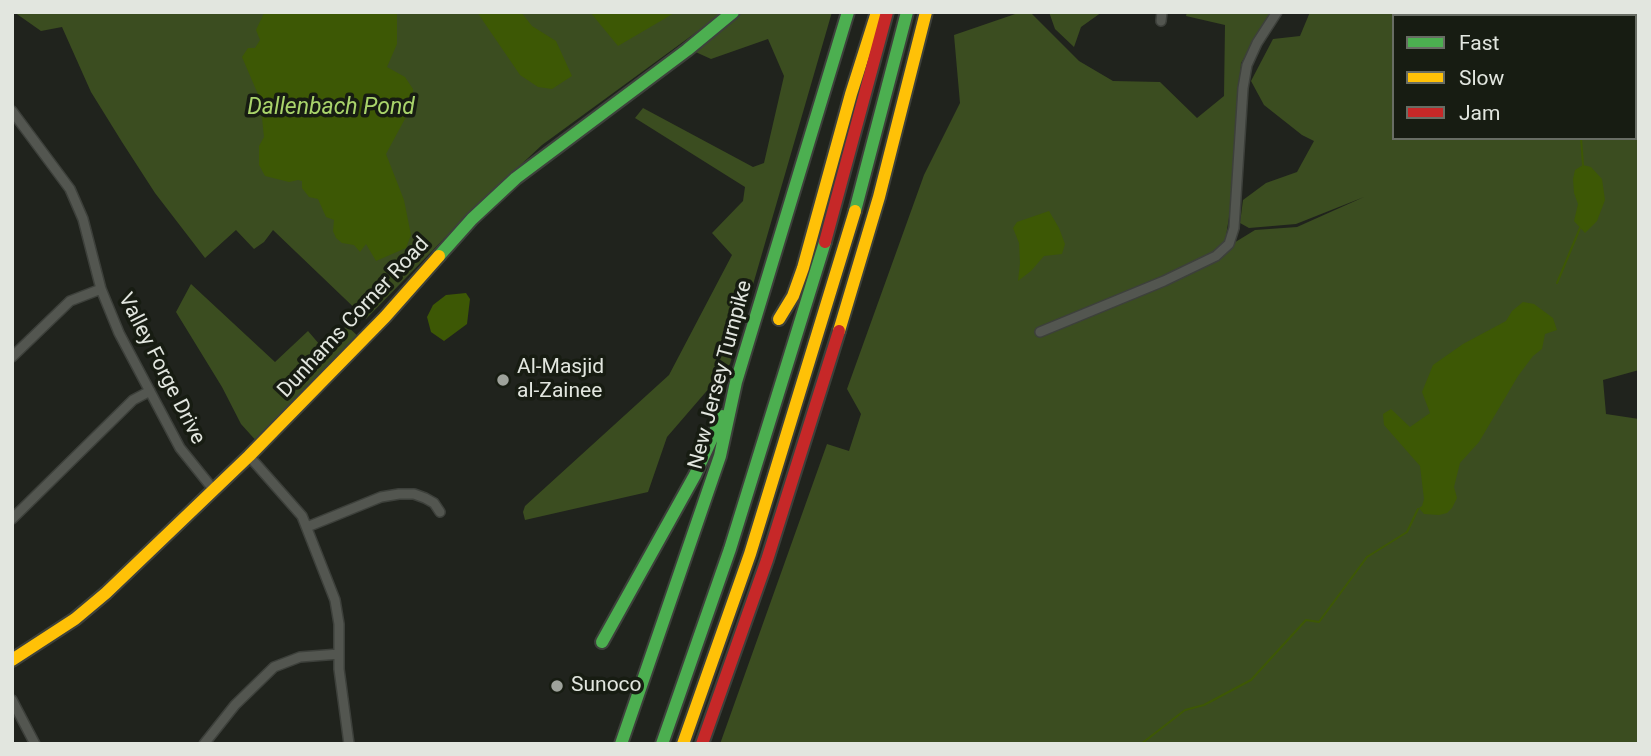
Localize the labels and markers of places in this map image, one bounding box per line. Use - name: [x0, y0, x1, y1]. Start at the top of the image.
- place label: Al-Masjid al-Zainee: [517, 355, 604, 405]
- marker: Al-Masjid al-Zainee: [495, 372, 511, 388]
- place label: Sunoco: [571, 673, 642, 699]
- marker: Sunoco: [549, 678, 565, 694]

